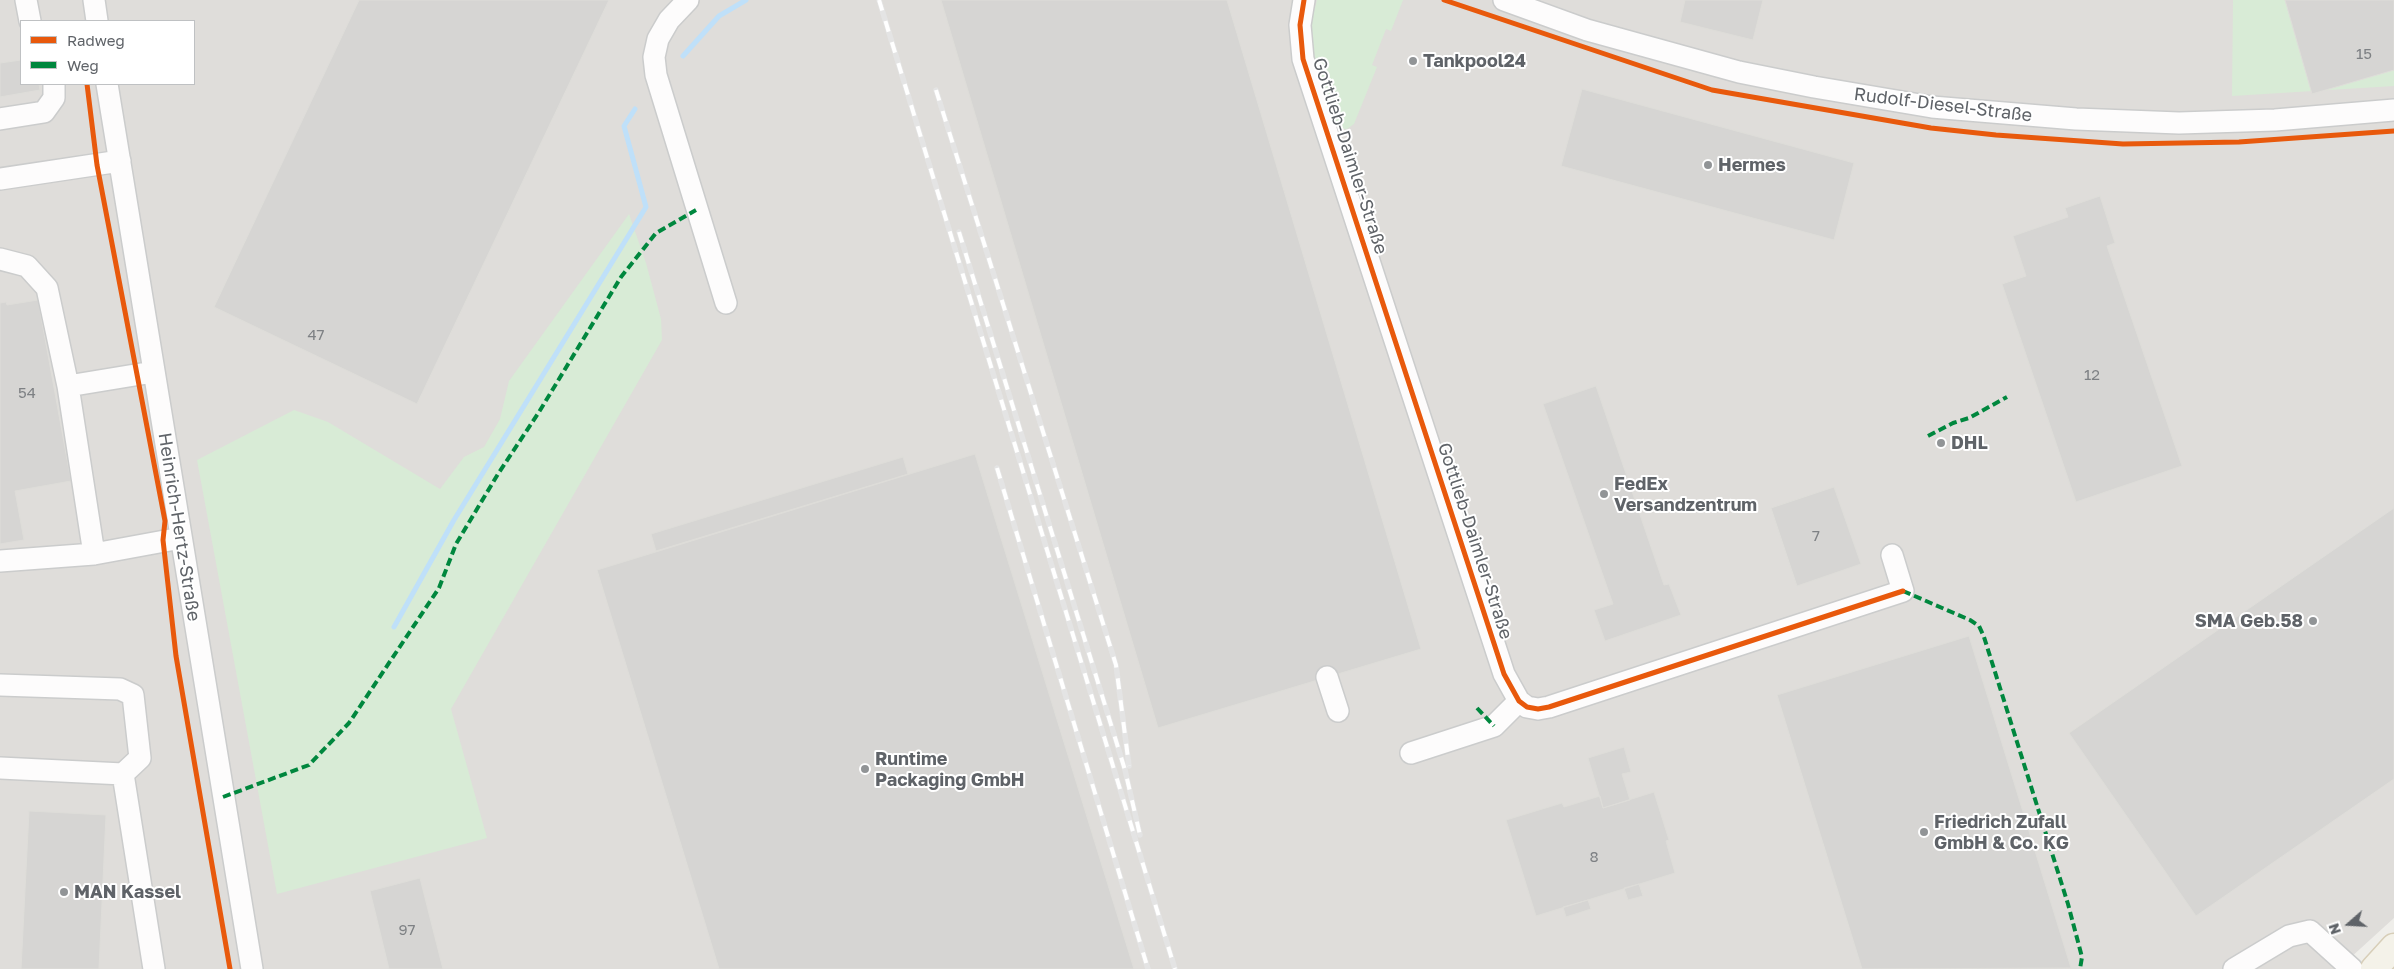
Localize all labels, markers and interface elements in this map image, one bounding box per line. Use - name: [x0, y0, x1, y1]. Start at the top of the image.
- legend: [20, 20, 195, 85]
- text: Radweg: [67, 31, 125, 49]
- house number: 15: [2356, 45, 2372, 63]
- place label: Tankpool24: [1423, 50, 1526, 72]
- street label: Gottlieb-Daimler-Straße: [1308, 55, 1392, 257]
- marker: Tankpool24: [1407, 55, 1419, 67]
- text: Weg: [67, 56, 99, 74]
- street label: Rudolf-Diesel-Straße: [1853, 83, 2033, 127]
- place label: Hermes: [1718, 154, 1786, 176]
- marker: Hermes: [1702, 159, 1714, 171]
- house number: 47: [307, 326, 325, 344]
- house number: 12: [2084, 366, 2100, 384]
- house number: 54: [18, 384, 36, 402]
- street label: Heinrich-Hertz-Straße: [153, 431, 205, 623]
- place label: DHL: [1951, 432, 1988, 454]
- marker: DHL: [1935, 437, 1947, 449]
- street label: Gottlieb-Daimler-Straße: [1433, 440, 1517, 642]
- place label: FedEx Versandzentrum: [1614, 473, 1757, 516]
- marker: FedEx Versandzentrum: [1598, 488, 1610, 500]
- house number: 7: [1812, 527, 1820, 545]
- place label: SMA Geb.58: [2195, 610, 2303, 632]
- marker: SMA Geb.58: [2307, 615, 2319, 627]
- place label: Runtime Packaging GmbH: [875, 748, 1024, 791]
- marker: Runtime Packaging GmbH: [859, 763, 871, 775]
- place label: Friedrich Zufall GmbH & Co. KG: [1934, 811, 2069, 854]
- marker: Friedrich Zufall GmbH & Co. KG: [1918, 826, 1930, 838]
- house number: 8: [1589, 848, 1599, 866]
- place label: MAN Kassel: [74, 881, 181, 903]
- marker: MAN Kassel: [58, 886, 70, 898]
- north arrow: [2324, 899, 2374, 949]
- house number: 97: [398, 921, 416, 939]
- text: N: [2325, 921, 2344, 937]

